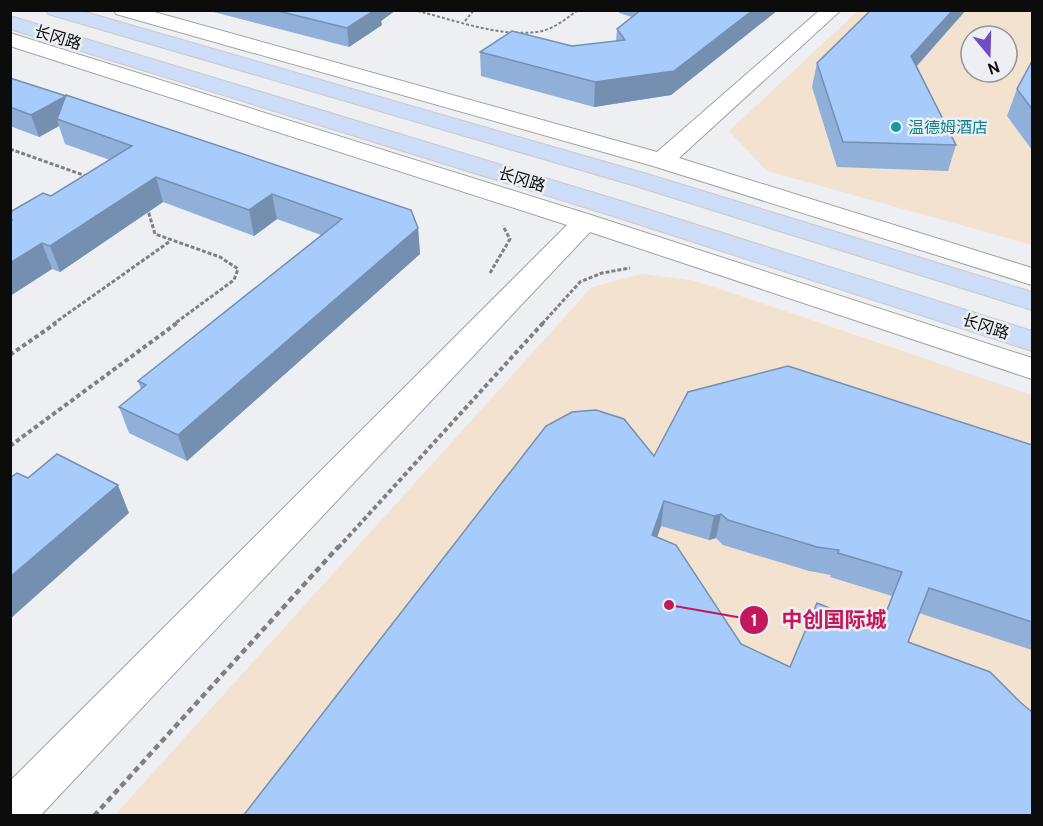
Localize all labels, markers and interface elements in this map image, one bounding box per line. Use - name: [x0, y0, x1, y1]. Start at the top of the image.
- street label: 长冈路: [32, 21, 84, 54]
- north arrow: [959, 24, 1019, 84]
- text: N: [985, 57, 1002, 79]
- place label: 温德姆酒店: [908, 118, 988, 137]
- marker: 温德姆酒店: [889, 120, 903, 134]
- street label: 长冈路: [496, 163, 548, 196]
- street label: 长冈路: [960, 310, 1012, 343]
- callout: 中创国际城: [739, 601, 898, 640]
- text: 中创国际城: [782, 607, 887, 632]
- text: 1: [751, 609, 757, 631]

